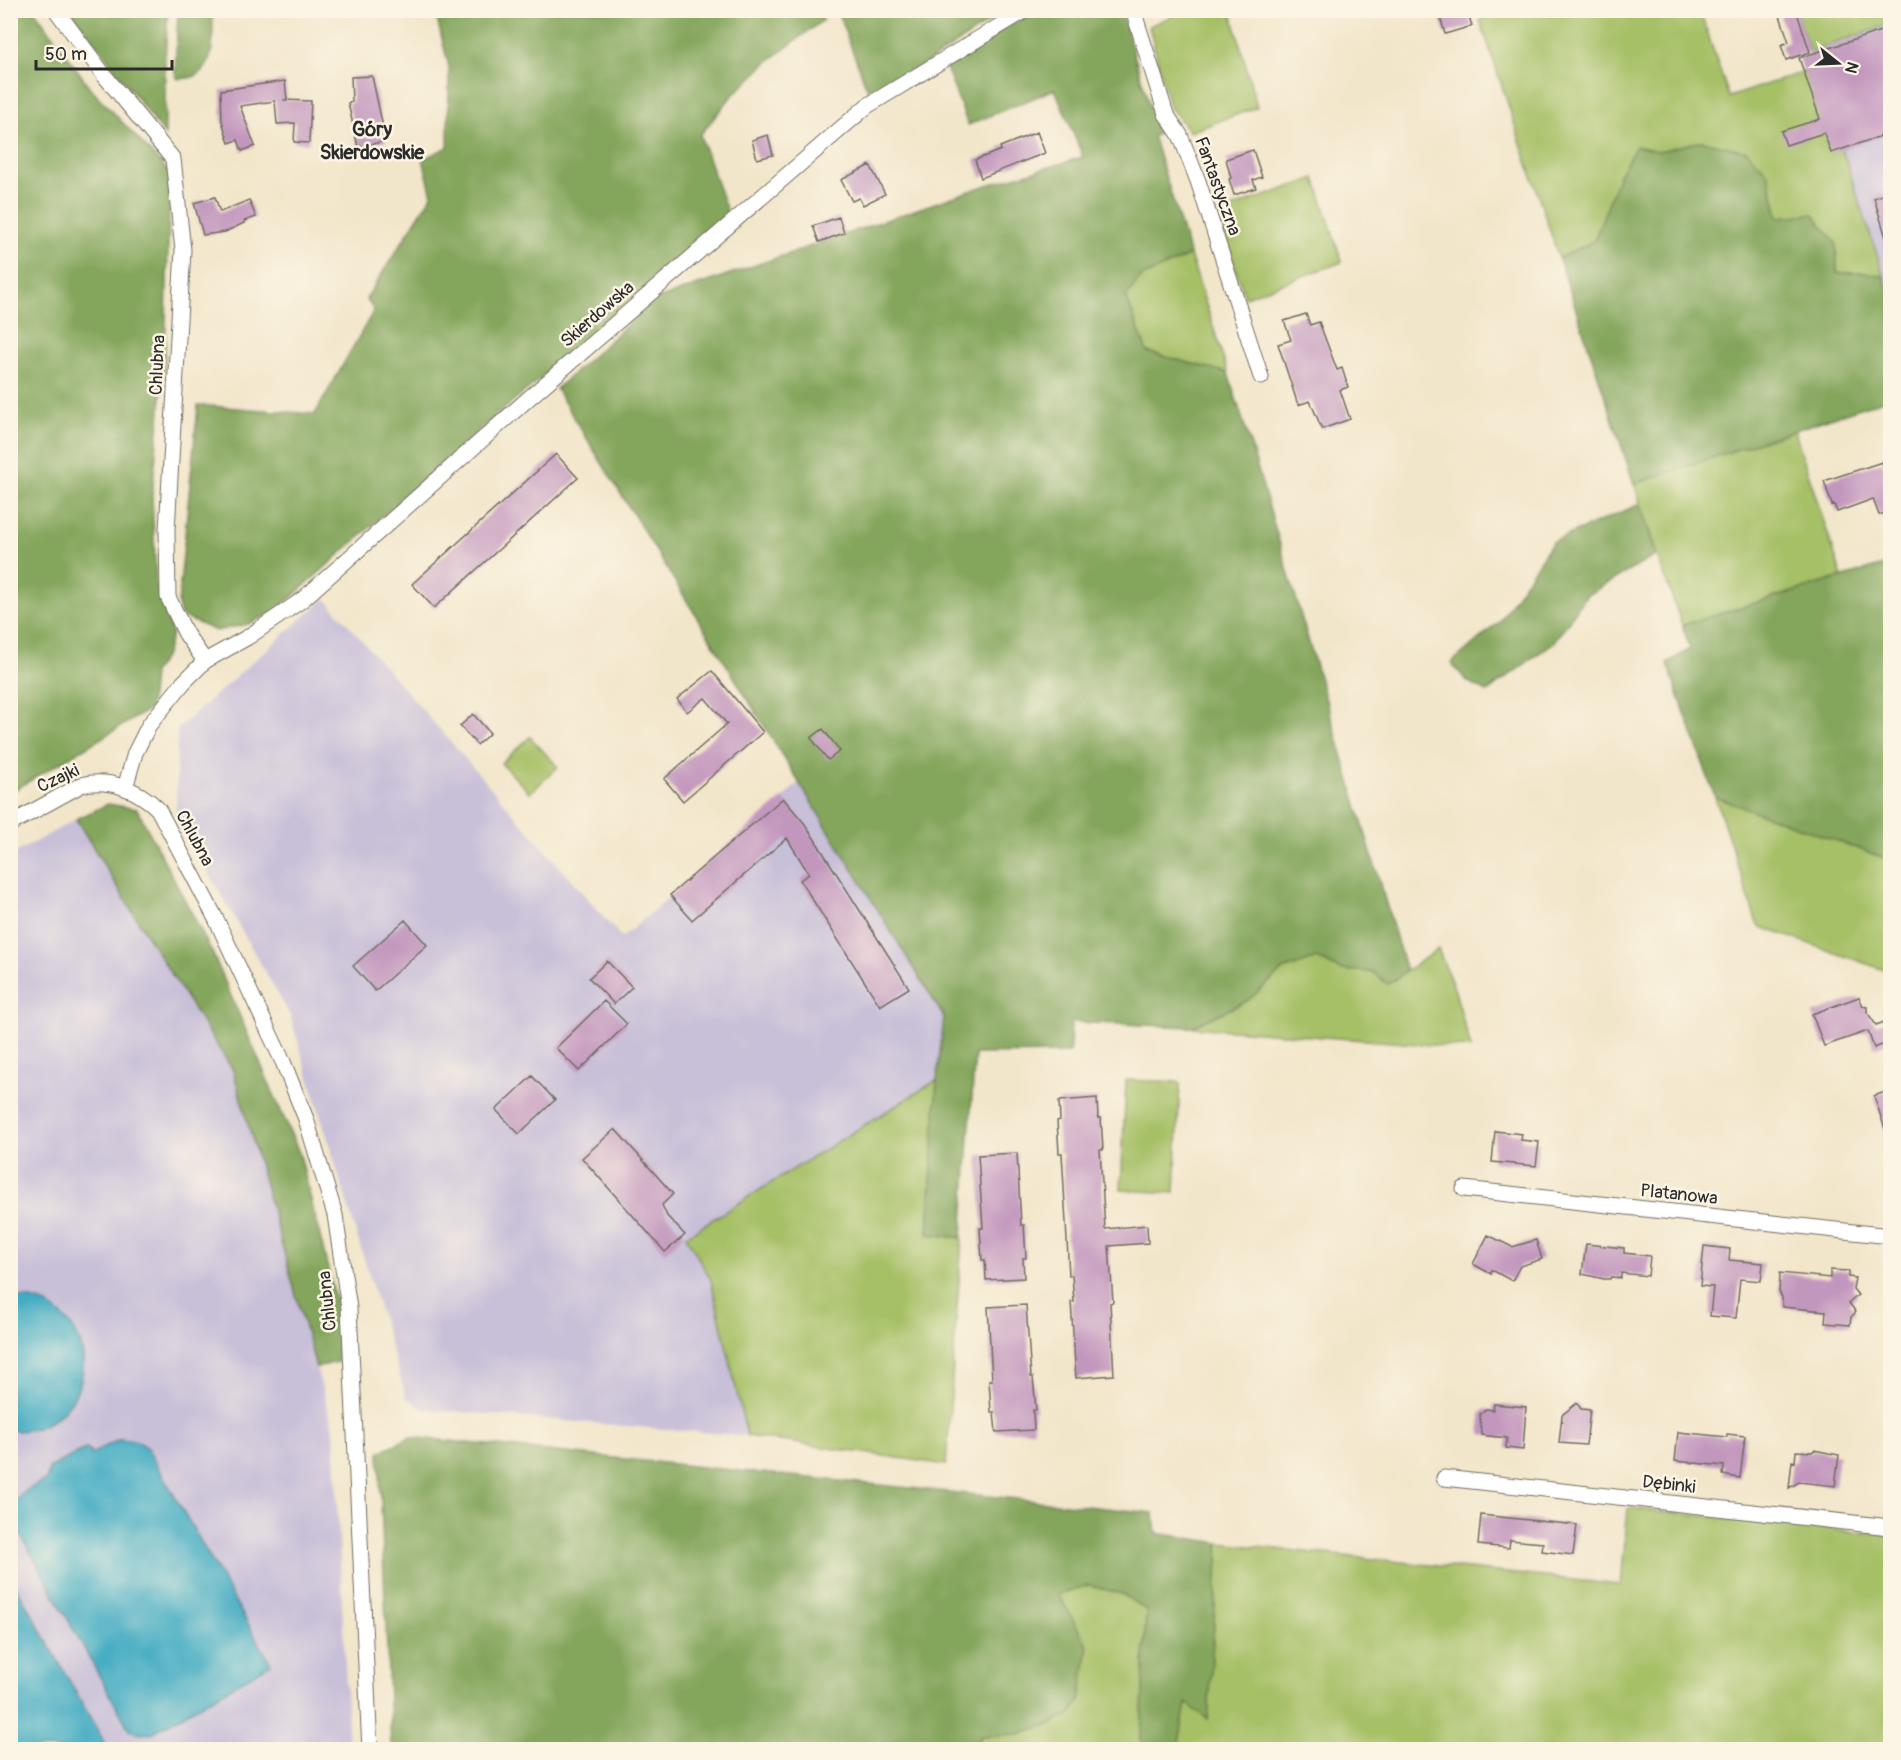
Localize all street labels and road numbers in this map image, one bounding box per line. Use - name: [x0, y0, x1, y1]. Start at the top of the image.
- street label: Fantastyczna: [1189, 134, 1246, 239]
- street label: Skierdowska: [556, 276, 639, 353]
- street label: Chlubna: [144, 334, 171, 396]
- street label: Czajki: [33, 759, 83, 798]
- street label: Chlubna: [170, 806, 219, 870]
- street label: Platanowa: [1639, 1179, 1719, 1210]
- street label: Chlubna: [313, 1270, 342, 1332]
- street label: Dębinki: [1641, 1470, 1697, 1499]

